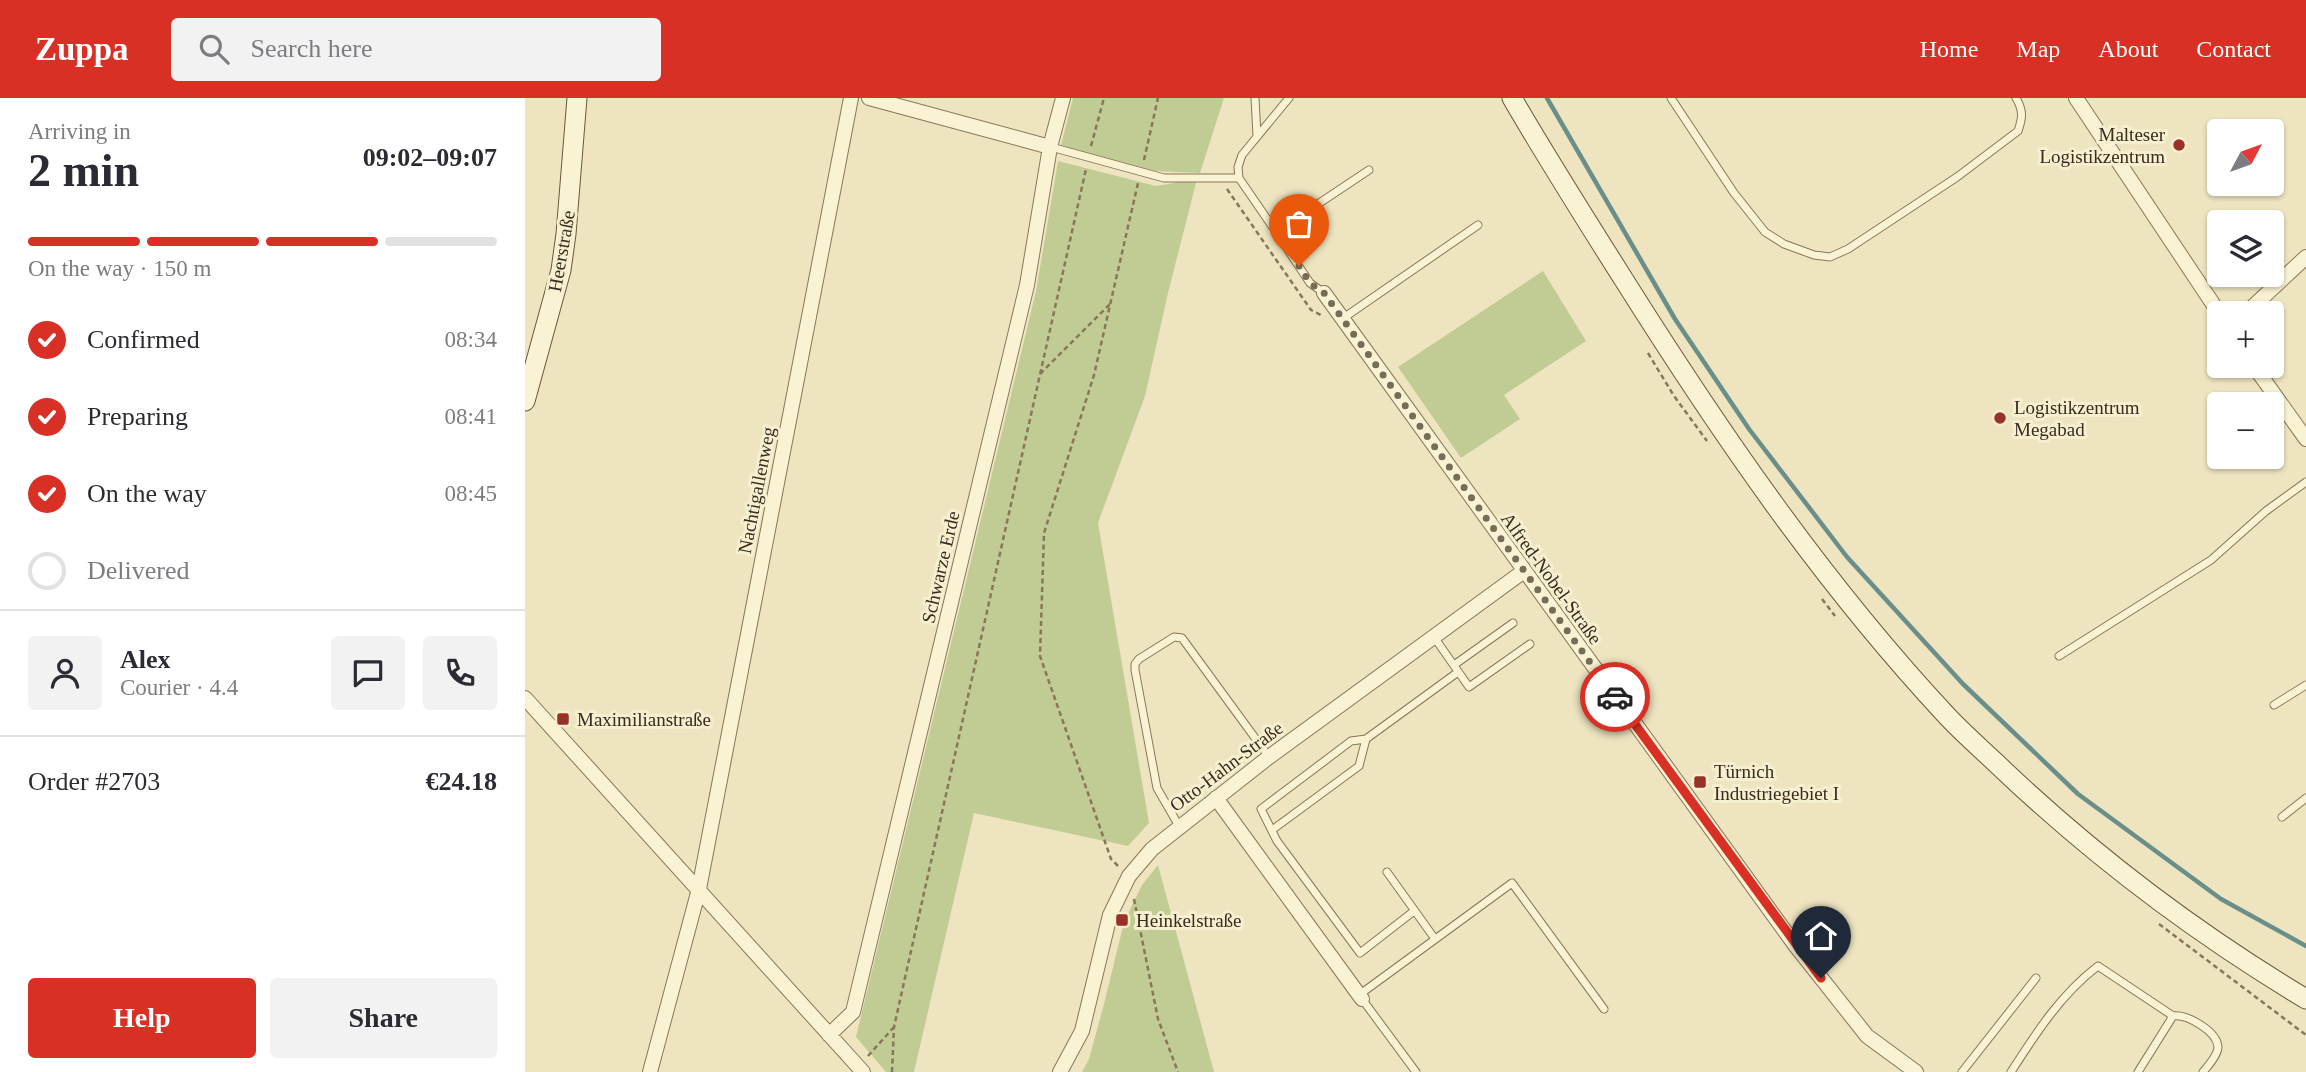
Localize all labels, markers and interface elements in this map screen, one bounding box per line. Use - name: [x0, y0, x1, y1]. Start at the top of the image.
- search box: [171, 18, 661, 81]
- icon: search: [195, 30, 233, 68]
- text: Zuppa: [35, 31, 129, 67]
- text: Search here: [251, 34, 373, 63]
- text: Home: [1920, 36, 1978, 62]
- text: Map: [2016, 36, 2060, 62]
- text: About: [2098, 36, 2158, 62]
- text: Contact: [2196, 36, 2271, 62]
- text: Arriving in: [28, 119, 131, 144]
- north arrow: [2207, 119, 2284, 196]
- map controls: [2207, 119, 2284, 469]
- place label: Malteser Logistikzentrum: [2039, 124, 2166, 167]
- marker: Malteser Logistikzentrum: [2171, 137, 2187, 153]
- text: 09:02–09:07: [363, 143, 497, 172]
- text: 2 min: [28, 145, 139, 196]
- pin: [1269, 194, 1329, 266]
- icon: bag: [1280, 205, 1318, 243]
- street label: Heerstraße: [544, 209, 579, 293]
- button: layers: [2207, 210, 2284, 287]
- text: On the way · 150 m: [28, 256, 211, 281]
- button: +: [2207, 301, 2284, 378]
- icon: check: [28, 321, 66, 359]
- text: Confirmed: [87, 325, 200, 354]
- text: 08:34: [445, 327, 497, 352]
- button: −: [2207, 392, 2284, 469]
- place label: Logistikzentrum Megabad: [2014, 397, 2140, 440]
- icon: check: [28, 398, 66, 436]
- text: Preparing: [87, 402, 188, 431]
- text: 08:41: [445, 404, 497, 429]
- marker: Logistikzentrum Megabad: [1992, 410, 2008, 426]
- street label: Nachtigallenweg: [734, 424, 779, 555]
- icon: check: [28, 475, 66, 513]
- text: On the way: [87, 479, 207, 508]
- text: 08:45: [445, 481, 497, 506]
- street label: Schwarze Erde: [917, 509, 964, 625]
- street label: Alfred-Nobel-Straße: [1497, 509, 1606, 648]
- text: Delivered: [87, 556, 190, 585]
- button: person: [28, 636, 102, 710]
- button: chat: [331, 636, 405, 710]
- button: phone: [423, 636, 497, 710]
- text: Alex: [120, 645, 171, 674]
- courier: [1580, 662, 1650, 732]
- text: Courier · 4.4: [120, 675, 238, 700]
- icon: car: [1596, 678, 1634, 716]
- place label: Maximilianstraße: [577, 709, 711, 730]
- marker: Maximilianstraße: [555, 711, 571, 727]
- street label: Otto-Hahn-Straße: [1166, 717, 1287, 816]
- place label: Türnich Industriegebiet I: [1714, 761, 1839, 804]
- text: Order #2703: [28, 767, 160, 796]
- text: €24.18: [426, 767, 497, 796]
- marker: Türnich Industriegebiet I: [1692, 774, 1708, 790]
- pin: [1791, 906, 1851, 978]
- place label: Heinkelstraße: [1136, 910, 1242, 931]
- marker: Heinkelstraße: [1114, 912, 1130, 928]
- icon: home: [1802, 917, 1840, 955]
- button: Help: [28, 978, 256, 1058]
- button: Share: [270, 978, 497, 1058]

